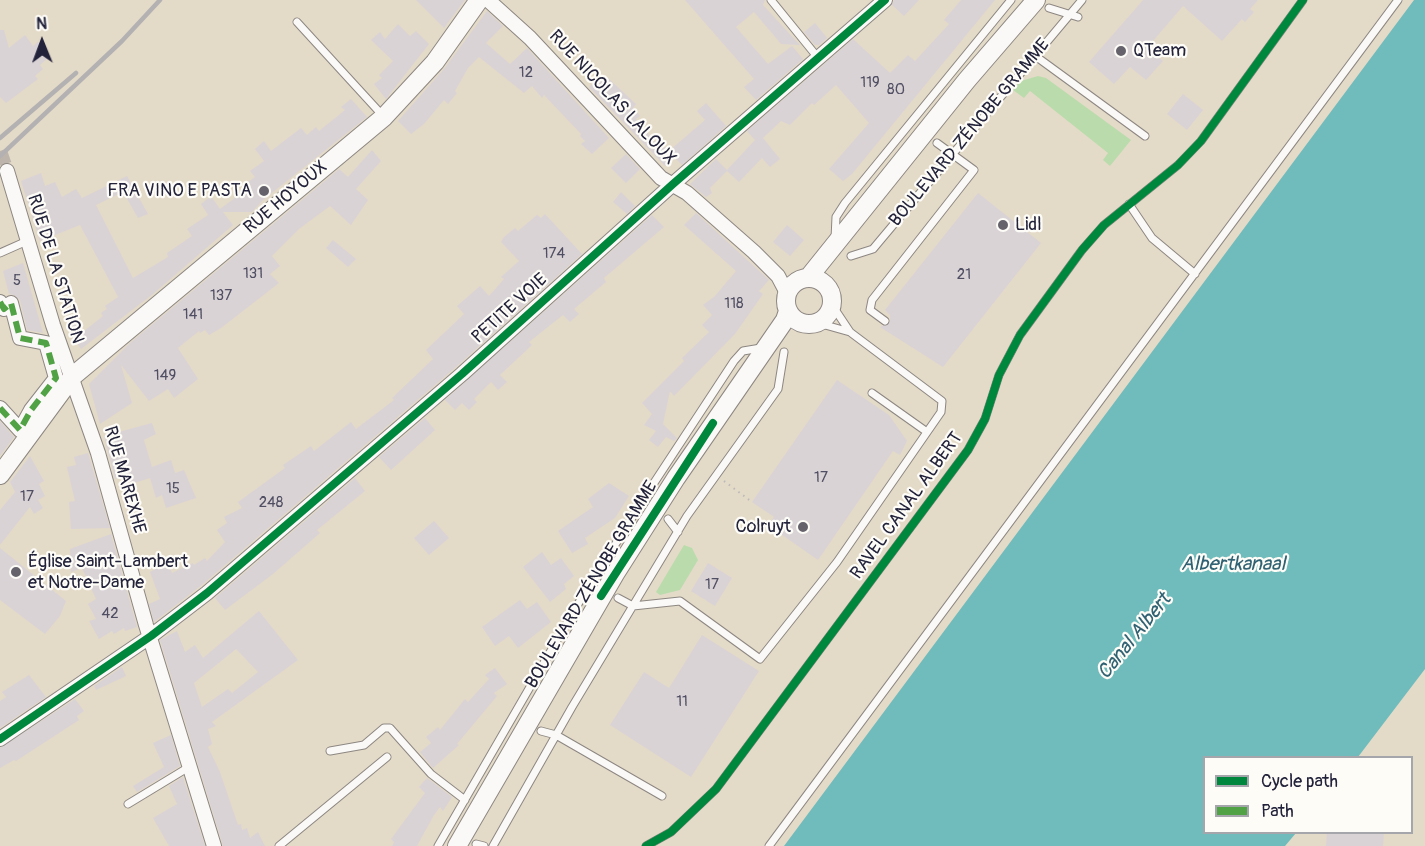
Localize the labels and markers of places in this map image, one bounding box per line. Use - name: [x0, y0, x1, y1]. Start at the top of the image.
- place label: QTeam: [1133, 40, 1186, 62]
- marker: QTeam: [1114, 44, 1128, 58]
- place label: FRA VINO E PASTA: [107, 180, 252, 202]
- marker: FRA VINO E PASTA: [257, 184, 271, 198]
- place label: Lidl: [1015, 214, 1041, 236]
- marker: Lidl: [996, 218, 1010, 232]
- place label: Colruyt: [736, 516, 791, 538]
- marker: Colruyt: [796, 520, 810, 534]
- place label: Église Saint-Lambert et Notre-Dame: [28, 551, 188, 594]
- marker: Église Saint-Lambert et Notre-Dame: [9, 565, 23, 579]

